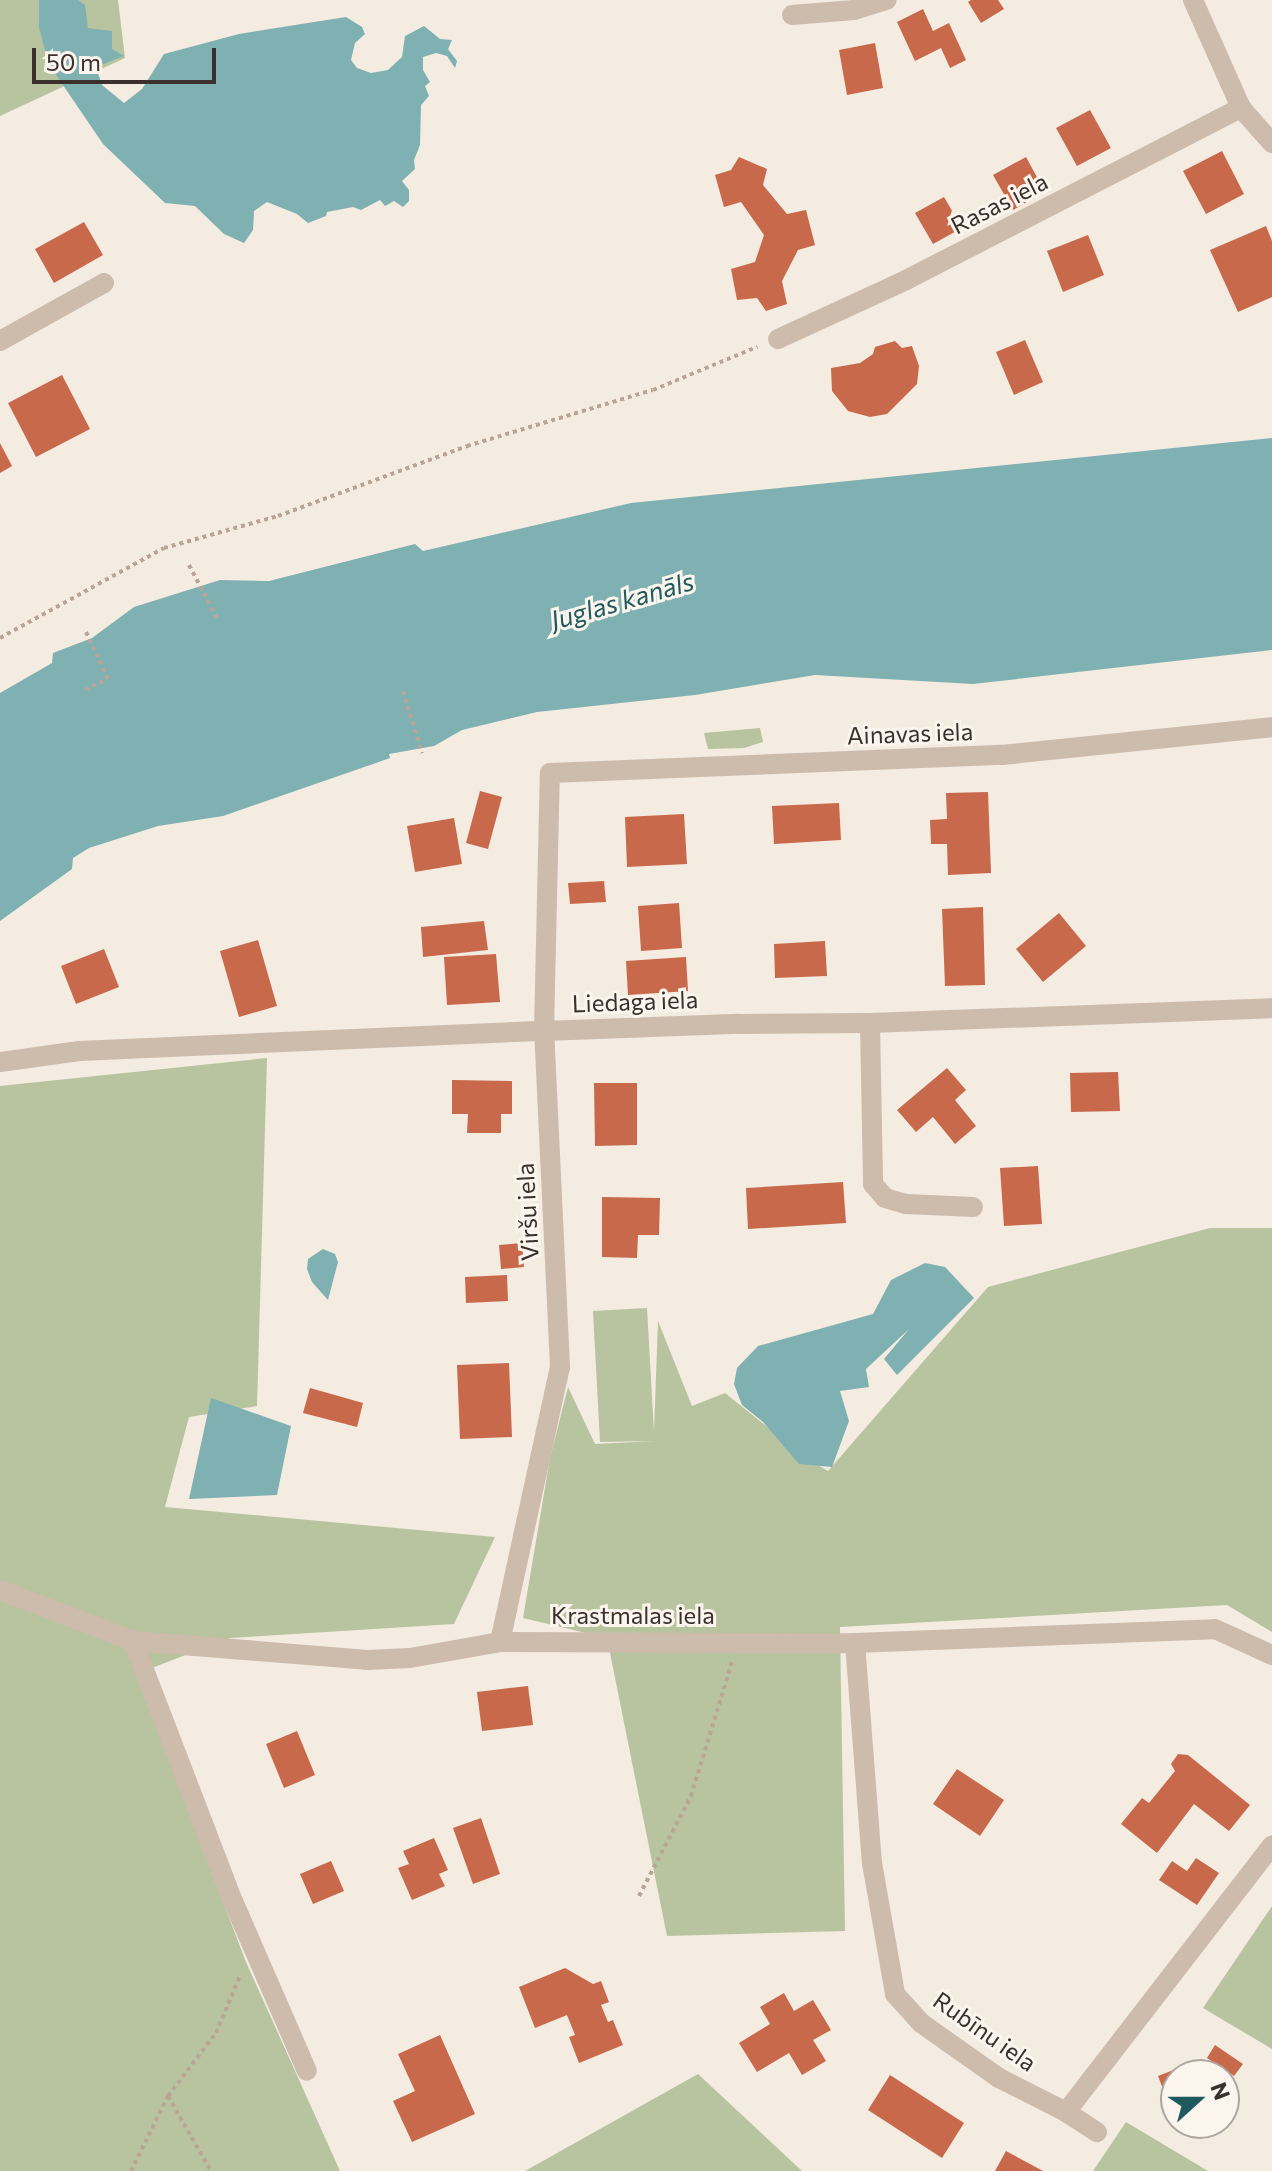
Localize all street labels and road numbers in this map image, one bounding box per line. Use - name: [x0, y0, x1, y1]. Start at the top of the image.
- street label: Rasas iela: [946, 166, 1052, 240]
- street label: Ainavas iela: [846, 716, 974, 750]
- street label: Liedaga iela: [571, 984, 699, 1018]
- street label: Viršu iela: [510, 1162, 544, 1262]
- street label: Krastmalas iela: [551, 1601, 715, 1629]
- street label: Rubīnu iela: [928, 1985, 1042, 2077]

